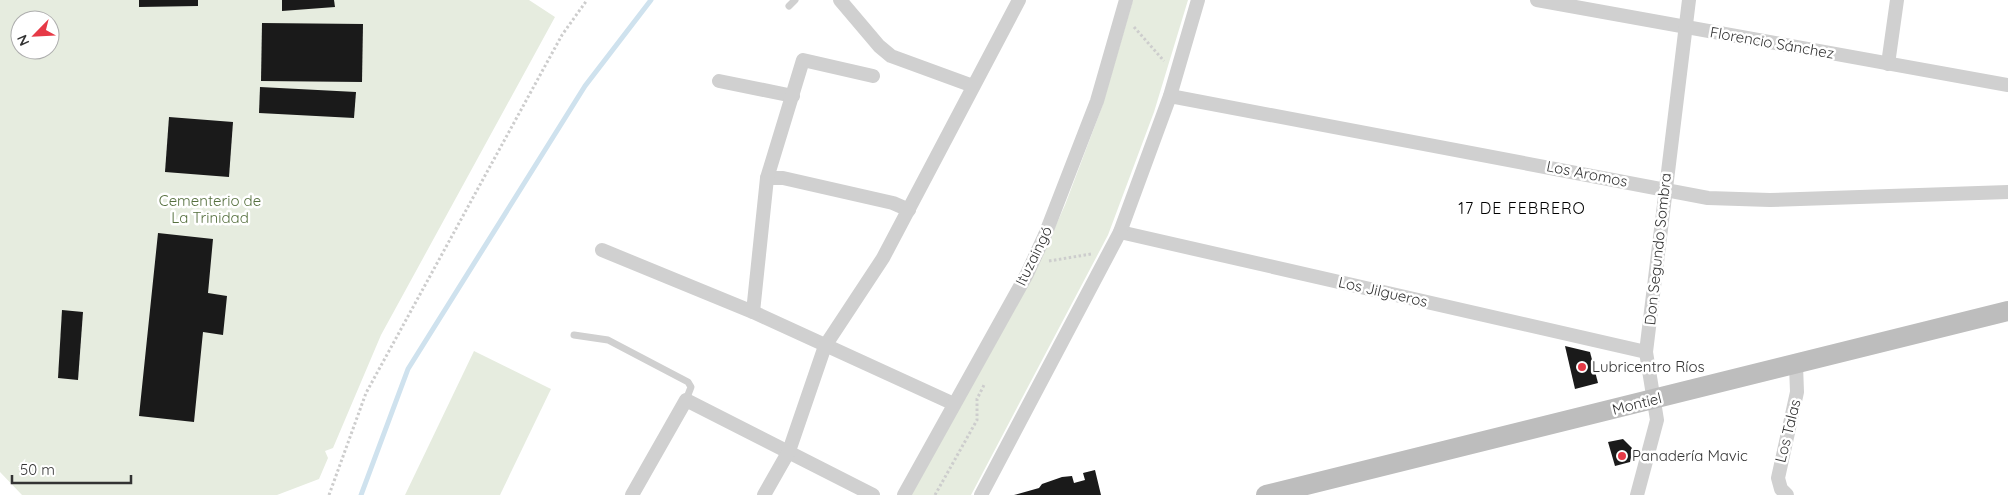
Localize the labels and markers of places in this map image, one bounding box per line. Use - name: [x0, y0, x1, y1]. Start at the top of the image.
- place label: Lubricentro Ríos: [1592, 357, 1705, 376]
- marker: Lubricentro Ríos: [1576, 361, 1588, 373]
- place label: Panadería Mavic: [1632, 446, 1748, 465]
- marker: Panadería Mavic: [1616, 450, 1628, 462]

